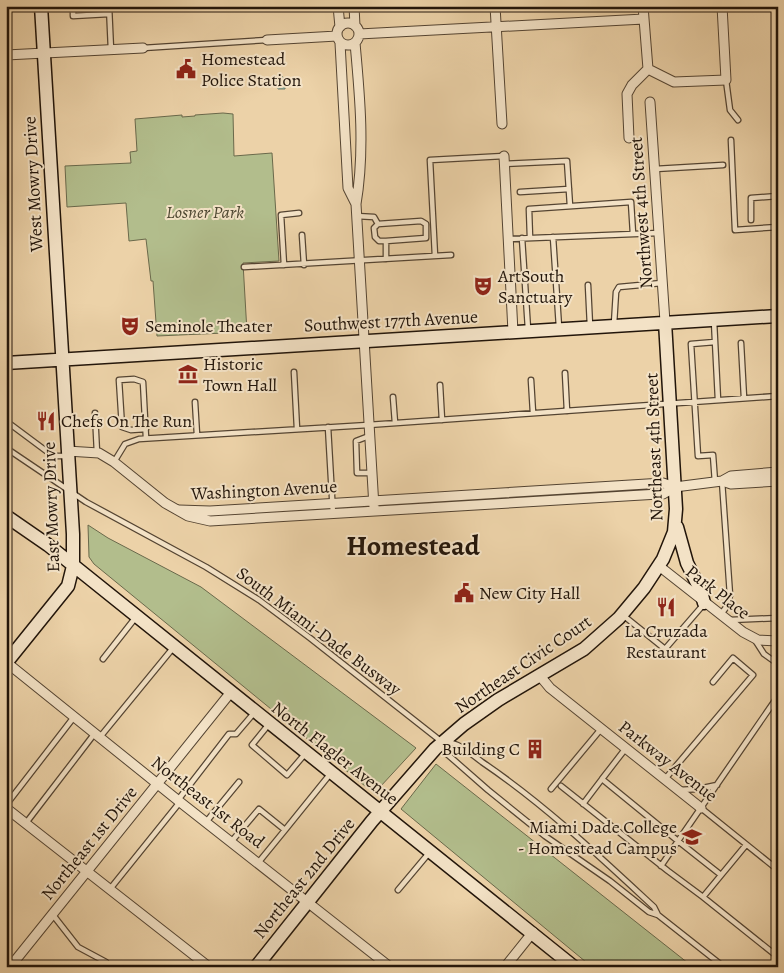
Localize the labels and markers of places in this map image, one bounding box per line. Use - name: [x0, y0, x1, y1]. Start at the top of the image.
- place label: Homestead Police Station: [201, 47, 301, 92]
- public building icon: Homestead Police Station: [175, 58, 197, 80]
- place label: ArtSouth Sanctuary: [497, 264, 573, 309]
- theatre icon: ArtSouth Sanctuary: [472, 275, 494, 297]
- place label: Seminole Theater: [145, 314, 272, 338]
- theatre icon: Seminole Theater: [119, 315, 141, 337]
- place label: Historic Town Hall: [203, 352, 278, 397]
- museum icon: Historic Town Hall: [177, 363, 199, 385]
- place label: Chefs On The Run: [61, 409, 192, 433]
- restaurant icon: Chefs On The Run: [35, 410, 57, 432]
- place label: New City Hall: [479, 581, 580, 605]
- public building icon: New City Hall: [453, 582, 475, 604]
- restaurant icon: La Cruzada Restaurant: [655, 596, 677, 618]
- place label: La Cruzada Restaurant: [624, 619, 708, 664]
- place label: Building C: [442, 737, 520, 761]
- building icon: Building C: [524, 738, 546, 760]
- place label: Miami Dade College - Homestead Campus: [518, 815, 677, 860]
- school or university icon: Miami Dade College - Homestead Campus: [681, 826, 703, 848]

